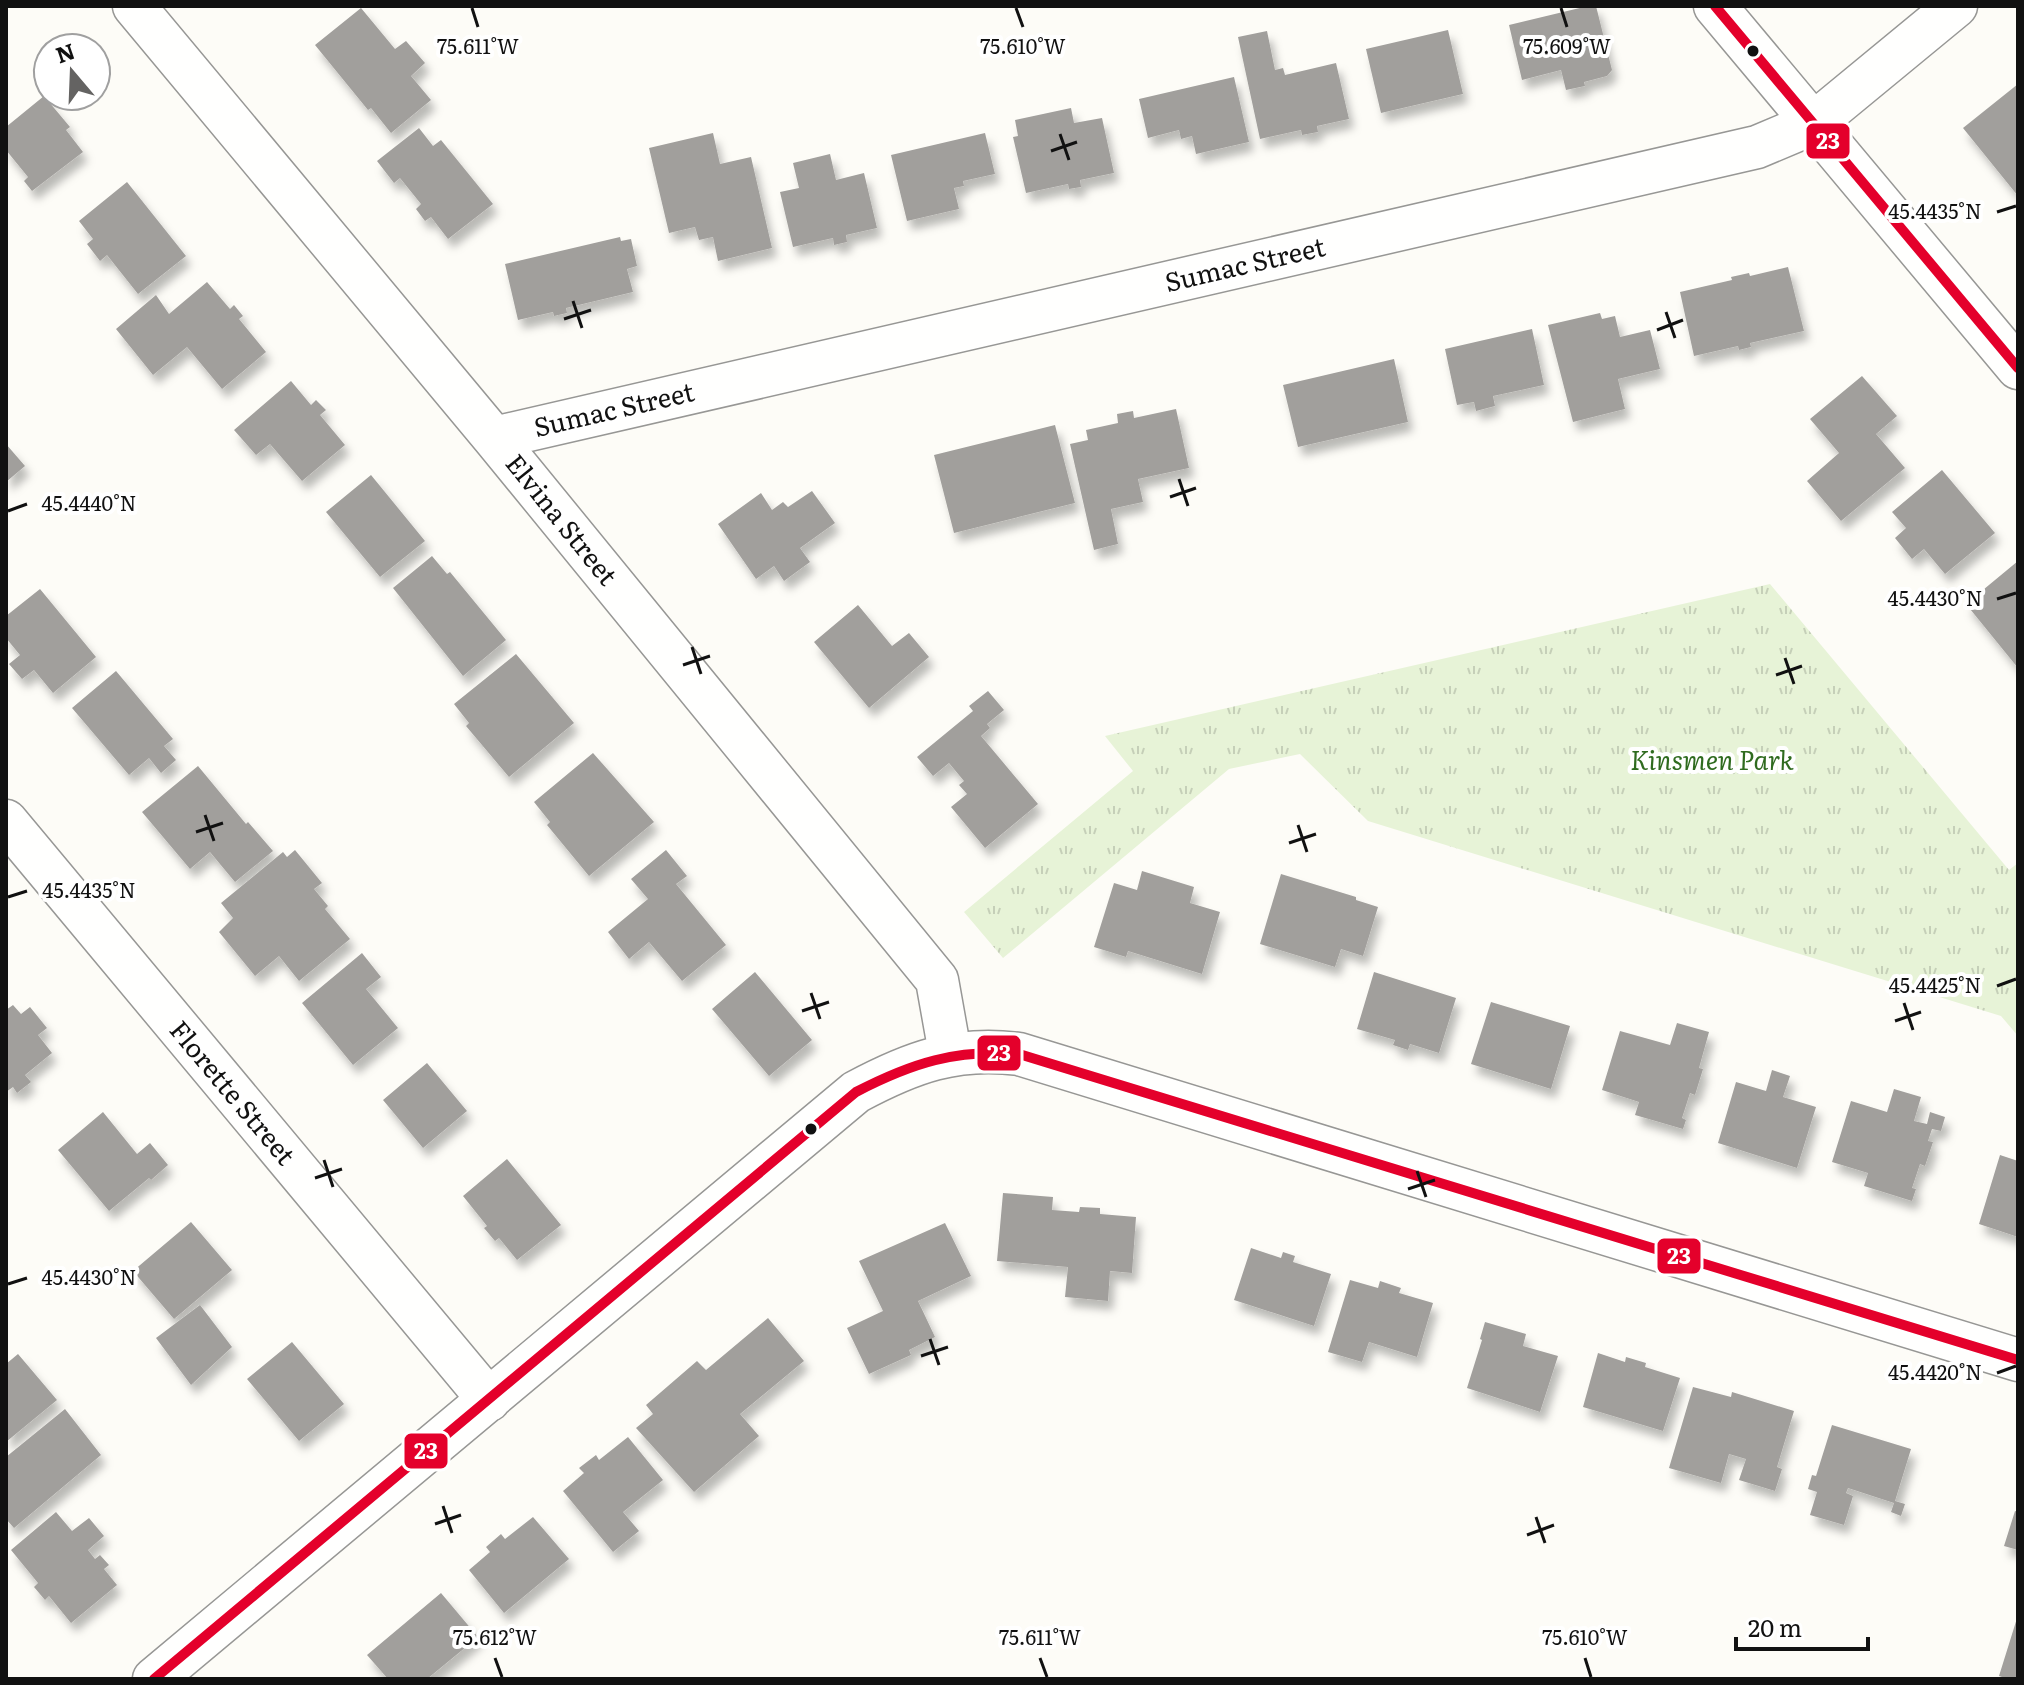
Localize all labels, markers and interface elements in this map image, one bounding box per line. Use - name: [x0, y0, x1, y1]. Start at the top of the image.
- text: 75.611°W: [437, 30, 519, 60]
- text: 75.610°W: [980, 30, 1066, 60]
- text: 75.609°W: [1523, 30, 1611, 60]
- north arrow: [32, 32, 112, 112]
- text: N: [51, 33, 79, 70]
- unlabelled marker: [1745, 43, 1761, 59]
- line badge: 23: [1805, 122, 1851, 160]
- text: 23: [1816, 123, 1840, 156]
- text: 45.4435°N: [1888, 195, 1982, 225]
- street label: Sumac Street: [1160, 225, 1329, 300]
- street label: Sumac Street: [529, 370, 698, 445]
- street label: Elvina Street: [498, 444, 628, 593]
- text: 45.4440°N: [42, 487, 136, 517]
- text: 45.4430°N: [1888, 582, 1982, 612]
- park label: Kinsmen Park: [1630, 739, 1794, 778]
- text: 45.4435°N: [42, 874, 136, 904]
- text: 45.4425°N: [1889, 969, 1981, 999]
- street label: Florette Street: [162, 1011, 306, 1172]
- line badge: 23: [976, 1034, 1022, 1072]
- text: 23: [987, 1035, 1011, 1068]
- unlabelled marker: [803, 1121, 819, 1137]
- line badge: 23: [1656, 1237, 1702, 1275]
- text: 23: [1667, 1238, 1691, 1271]
- text: 45.4430°N: [42, 1261, 136, 1291]
- text: 45.4420°N: [1888, 1356, 1982, 1386]
- line badge: 23: [403, 1432, 449, 1470]
- text: 23: [414, 1433, 438, 1466]
- scale bar: [1736, 1601, 1868, 1651]
- text: 20 m: [1748, 1609, 1802, 1644]
- text: 75.612°W: [453, 1621, 537, 1651]
- text: 75.611°W: [999, 1621, 1081, 1651]
- text: 75.610°W: [1542, 1621, 1628, 1651]

